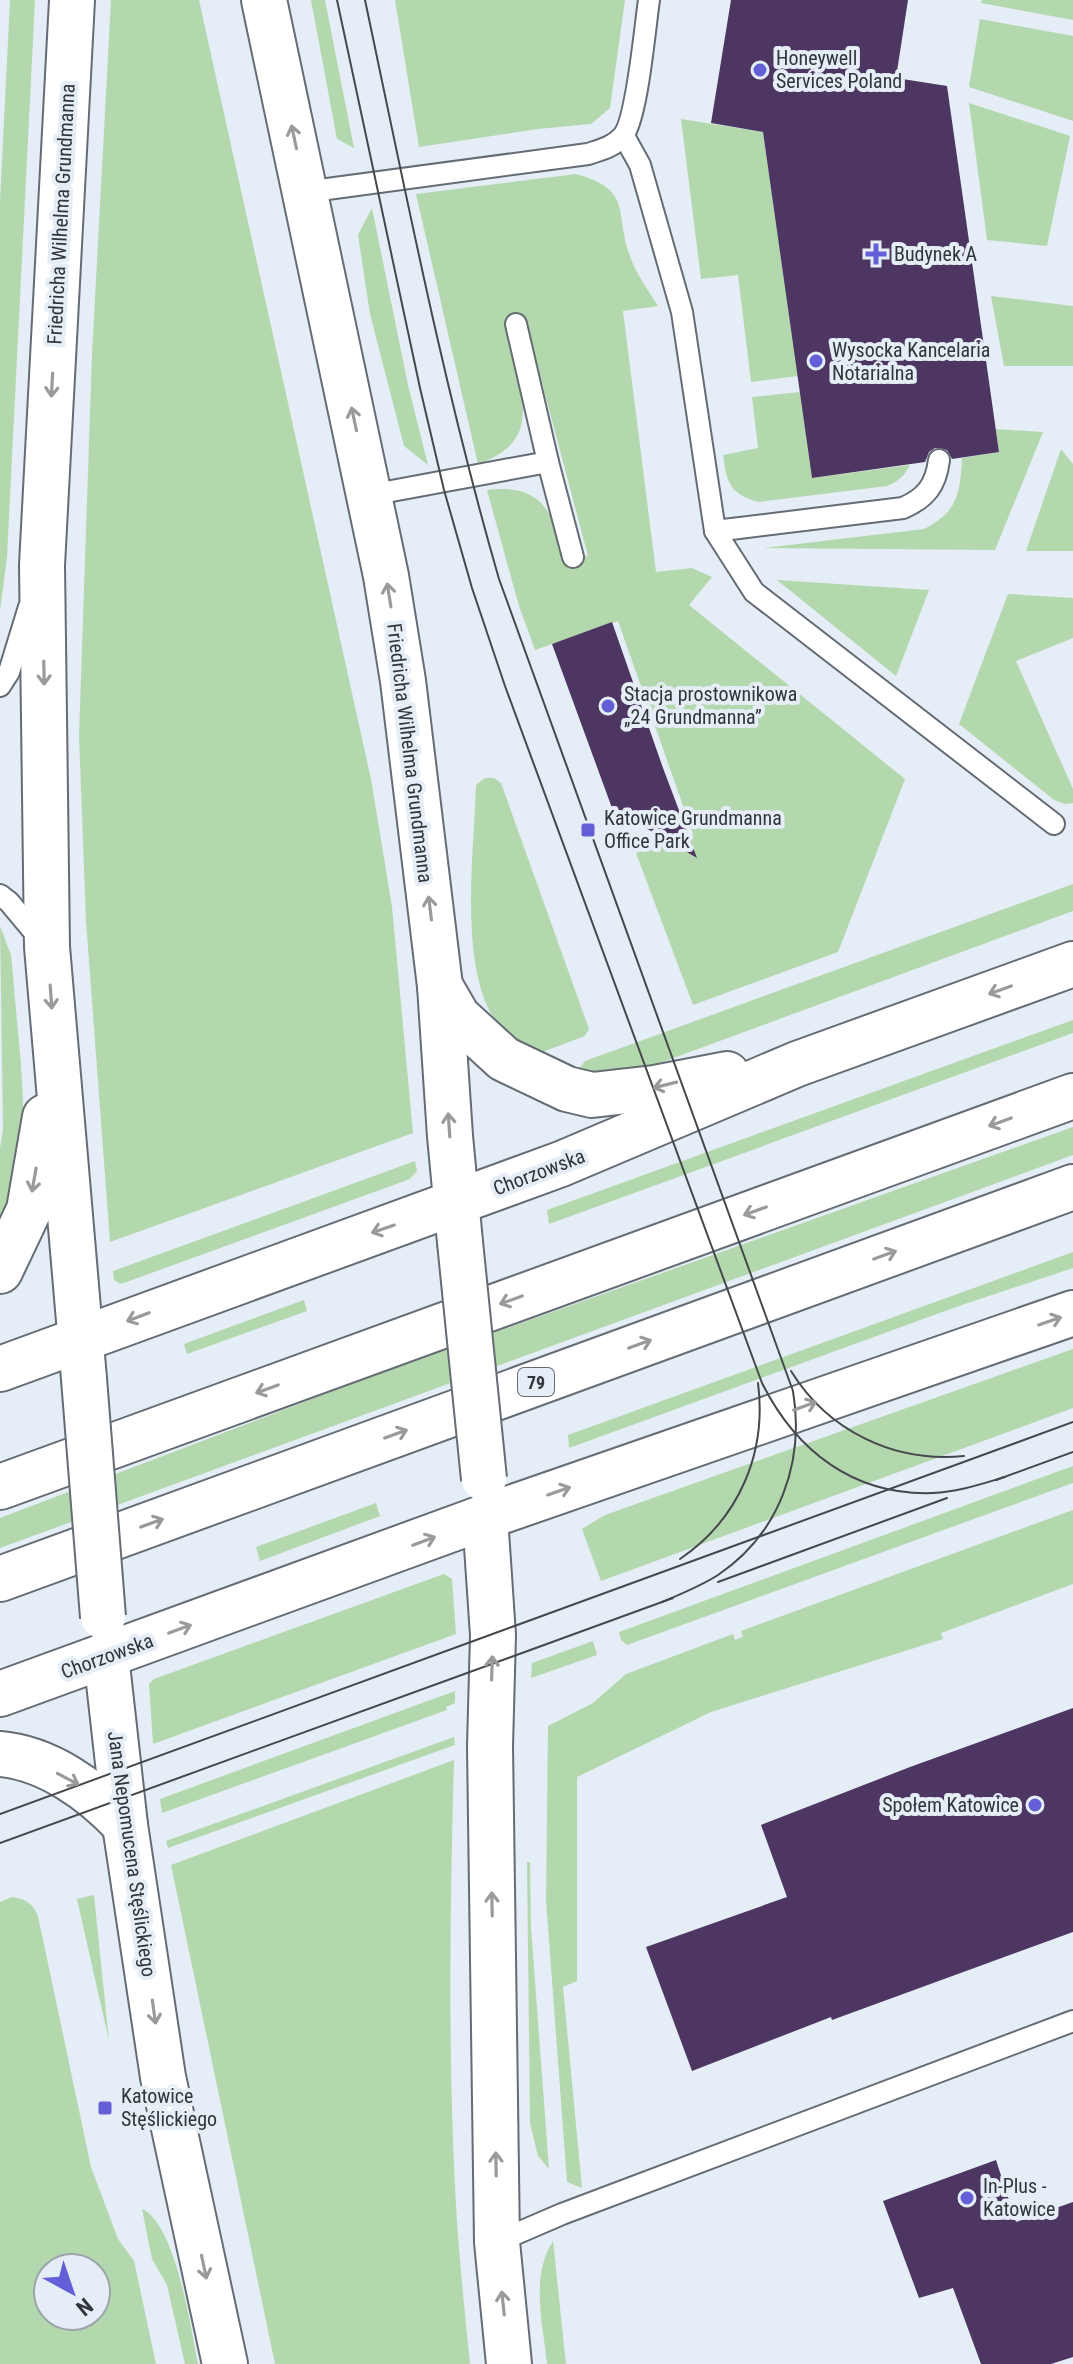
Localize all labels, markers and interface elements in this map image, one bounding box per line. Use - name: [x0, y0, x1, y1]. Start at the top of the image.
- place label: Honeywell Services Poland: [776, 46, 902, 93]
- marker: Honeywell Services Poland: [751, 61, 769, 79]
- street label: Friedricha Wilhelma Grundmanna: [42, 83, 80, 345]
- one-way arrow: [286, 125, 301, 151]
- place label: Budynek A: [894, 242, 978, 266]
- marker: Budynek A: [865, 243, 887, 265]
- place label: Wysocka Kancelaria Notarialna: [832, 338, 990, 385]
- marker: Wysocka Kancelaria Notarialna: [807, 352, 825, 370]
- one-way arrow: [44, 371, 59, 398]
- one-way arrow: [346, 407, 361, 432]
- one-way arrow: [381, 583, 396, 608]
- street label: Friedricha Wilhelma Grundmanna: [382, 622, 438, 884]
- one-way arrow: [36, 659, 51, 686]
- place label: Stacja prostownikowa „24 Grundmanna”: [624, 682, 797, 729]
- marker: Stacja prostownikowa „24 Grundmanna”: [599, 697, 617, 715]
- place label: Katowice Grundmanna Office Park: [604, 806, 782, 853]
- marker: Katowice Grundmanna Office Park: [579, 821, 597, 839]
- one-way arrow: [422, 896, 437, 922]
- one-way arrow: [44, 983, 59, 1010]
- one-way arrow: [987, 984, 1012, 999]
- one-way arrow: [652, 1079, 678, 1094]
- one-way arrow: [441, 1112, 456, 1139]
- one-way arrow: [988, 1116, 1013, 1130]
- street label: Chorzowska: [490, 1144, 588, 1200]
- one-way arrow: [25, 1166, 40, 1192]
- one-way arrow: [744, 1205, 768, 1219]
- one-way arrow: [370, 1222, 395, 1237]
- one-way arrow: [872, 1247, 897, 1262]
- one-way arrow: [499, 1294, 524, 1308]
- one-way arrow: [126, 1311, 151, 1325]
- one-way arrow: [1038, 1312, 1063, 1327]
- one-way arrow: [627, 1336, 652, 1350]
- road number: 79: [518, 1368, 554, 1396]
- one-way arrow: [255, 1383, 280, 1398]
- one-way arrow: [792, 1398, 817, 1412]
- one-way arrow: [383, 1425, 408, 1440]
- one-way arrow: [546, 1483, 571, 1498]
- one-way arrow: [139, 1515, 164, 1529]
- one-way arrow: [411, 1533, 436, 1547]
- one-way arrow: [167, 1621, 192, 1636]
- street label: Chorzowska: [58, 1628, 156, 1684]
- one-way arrow: [485, 1655, 500, 1682]
- street label: Jana Nepomucena Stęślickiego: [103, 1730, 161, 1978]
- one-way arrow: [55, 1772, 79, 1788]
- place label: Społem Katowice: [882, 1793, 1019, 1817]
- marker: Społem Katowice: [1026, 1796, 1044, 1814]
- one-way arrow: [485, 1891, 500, 1918]
- one-way arrow: [147, 1999, 162, 2024]
- place label: Katowice Stęślickiego: [121, 2084, 217, 2131]
- marker: Katowice Stęślickiego: [96, 2099, 114, 2117]
- one-way arrow: [488, 2151, 504, 2178]
- place label: In-Plus - Katowice: [983, 2174, 1055, 2221]
- marker: In-Plus - Katowice: [958, 2189, 976, 2207]
- north arrow: [32, 2252, 112, 2332]
- one-way arrow: [197, 2254, 212, 2280]
- one-way arrow: [496, 2290, 511, 2317]
- text: N: [71, 2293, 98, 2321]

